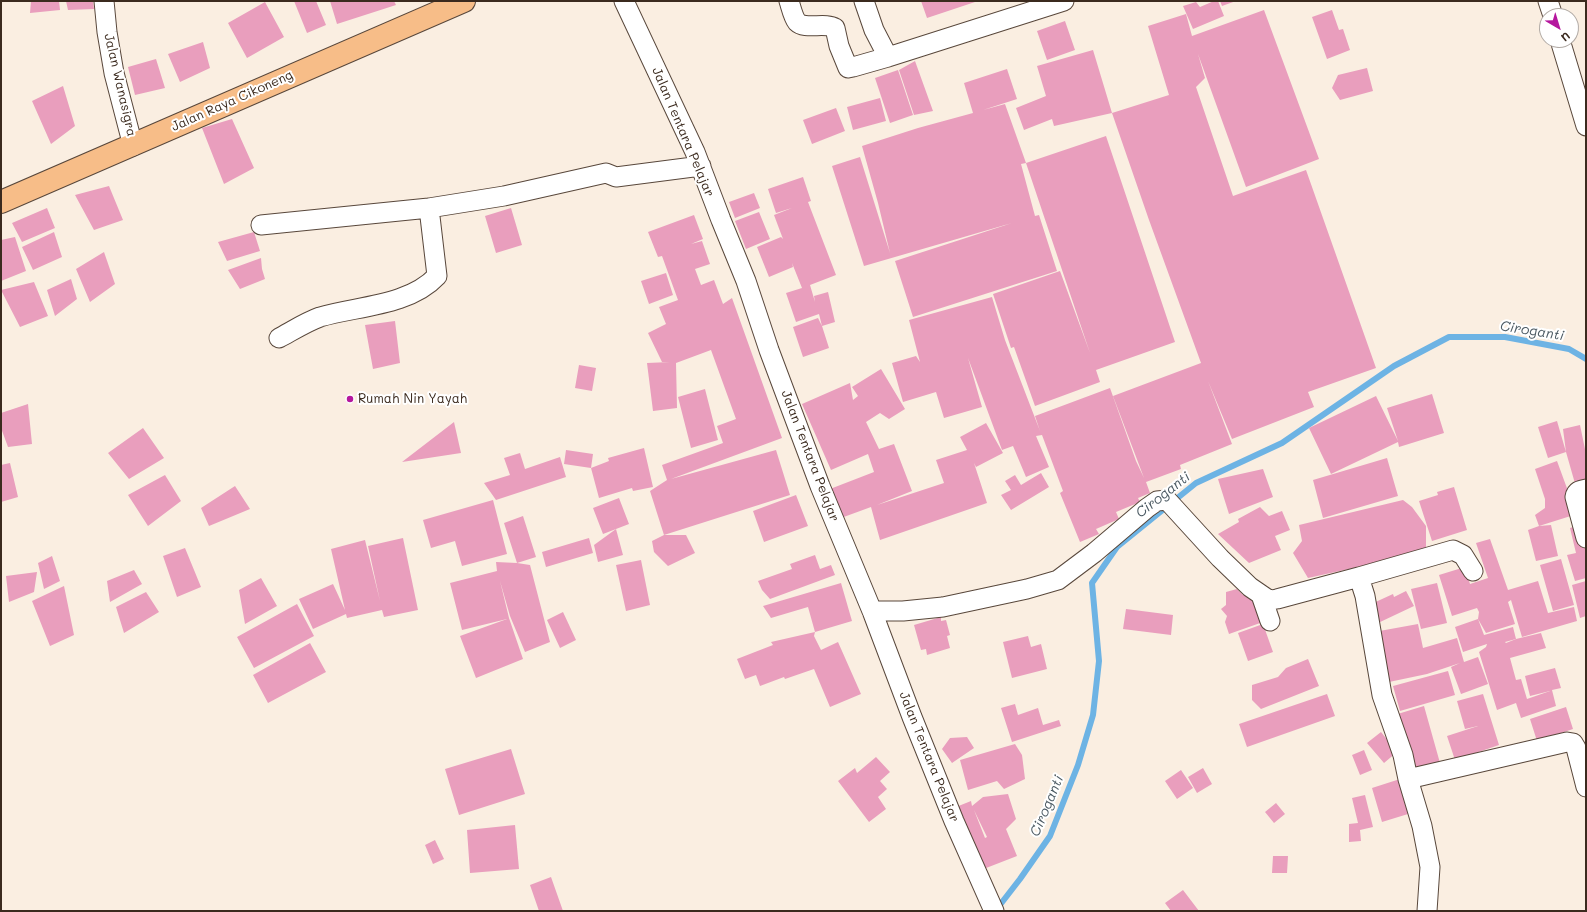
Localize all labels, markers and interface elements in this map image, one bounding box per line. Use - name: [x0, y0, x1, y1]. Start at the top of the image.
- north arrow: [1539, 8, 1579, 48]
- text: U: [1558, 29, 1574, 45]
- street label: Jalan Wanasigra: [101, 32, 139, 138]
- street label: Jalan Tentara Pelajar: [649, 65, 717, 199]
- street label: Jalan Raya Cikoneng: [169, 67, 295, 135]
- water label: Ciroganti: [1499, 318, 1565, 344]
- street label: Jalan Tentara Pelajar: [778, 388, 842, 524]
- place label: Rumah Nin Yayah: [358, 391, 467, 407]
- marker: Rumah Nin Yayah: [345, 394, 355, 404]
- water label: Ciroganti: [1132, 468, 1194, 522]
- street label: Jalan Tentara Pelajar: [896, 689, 962, 825]
- water label: Ciroganti: [1027, 773, 1067, 839]

